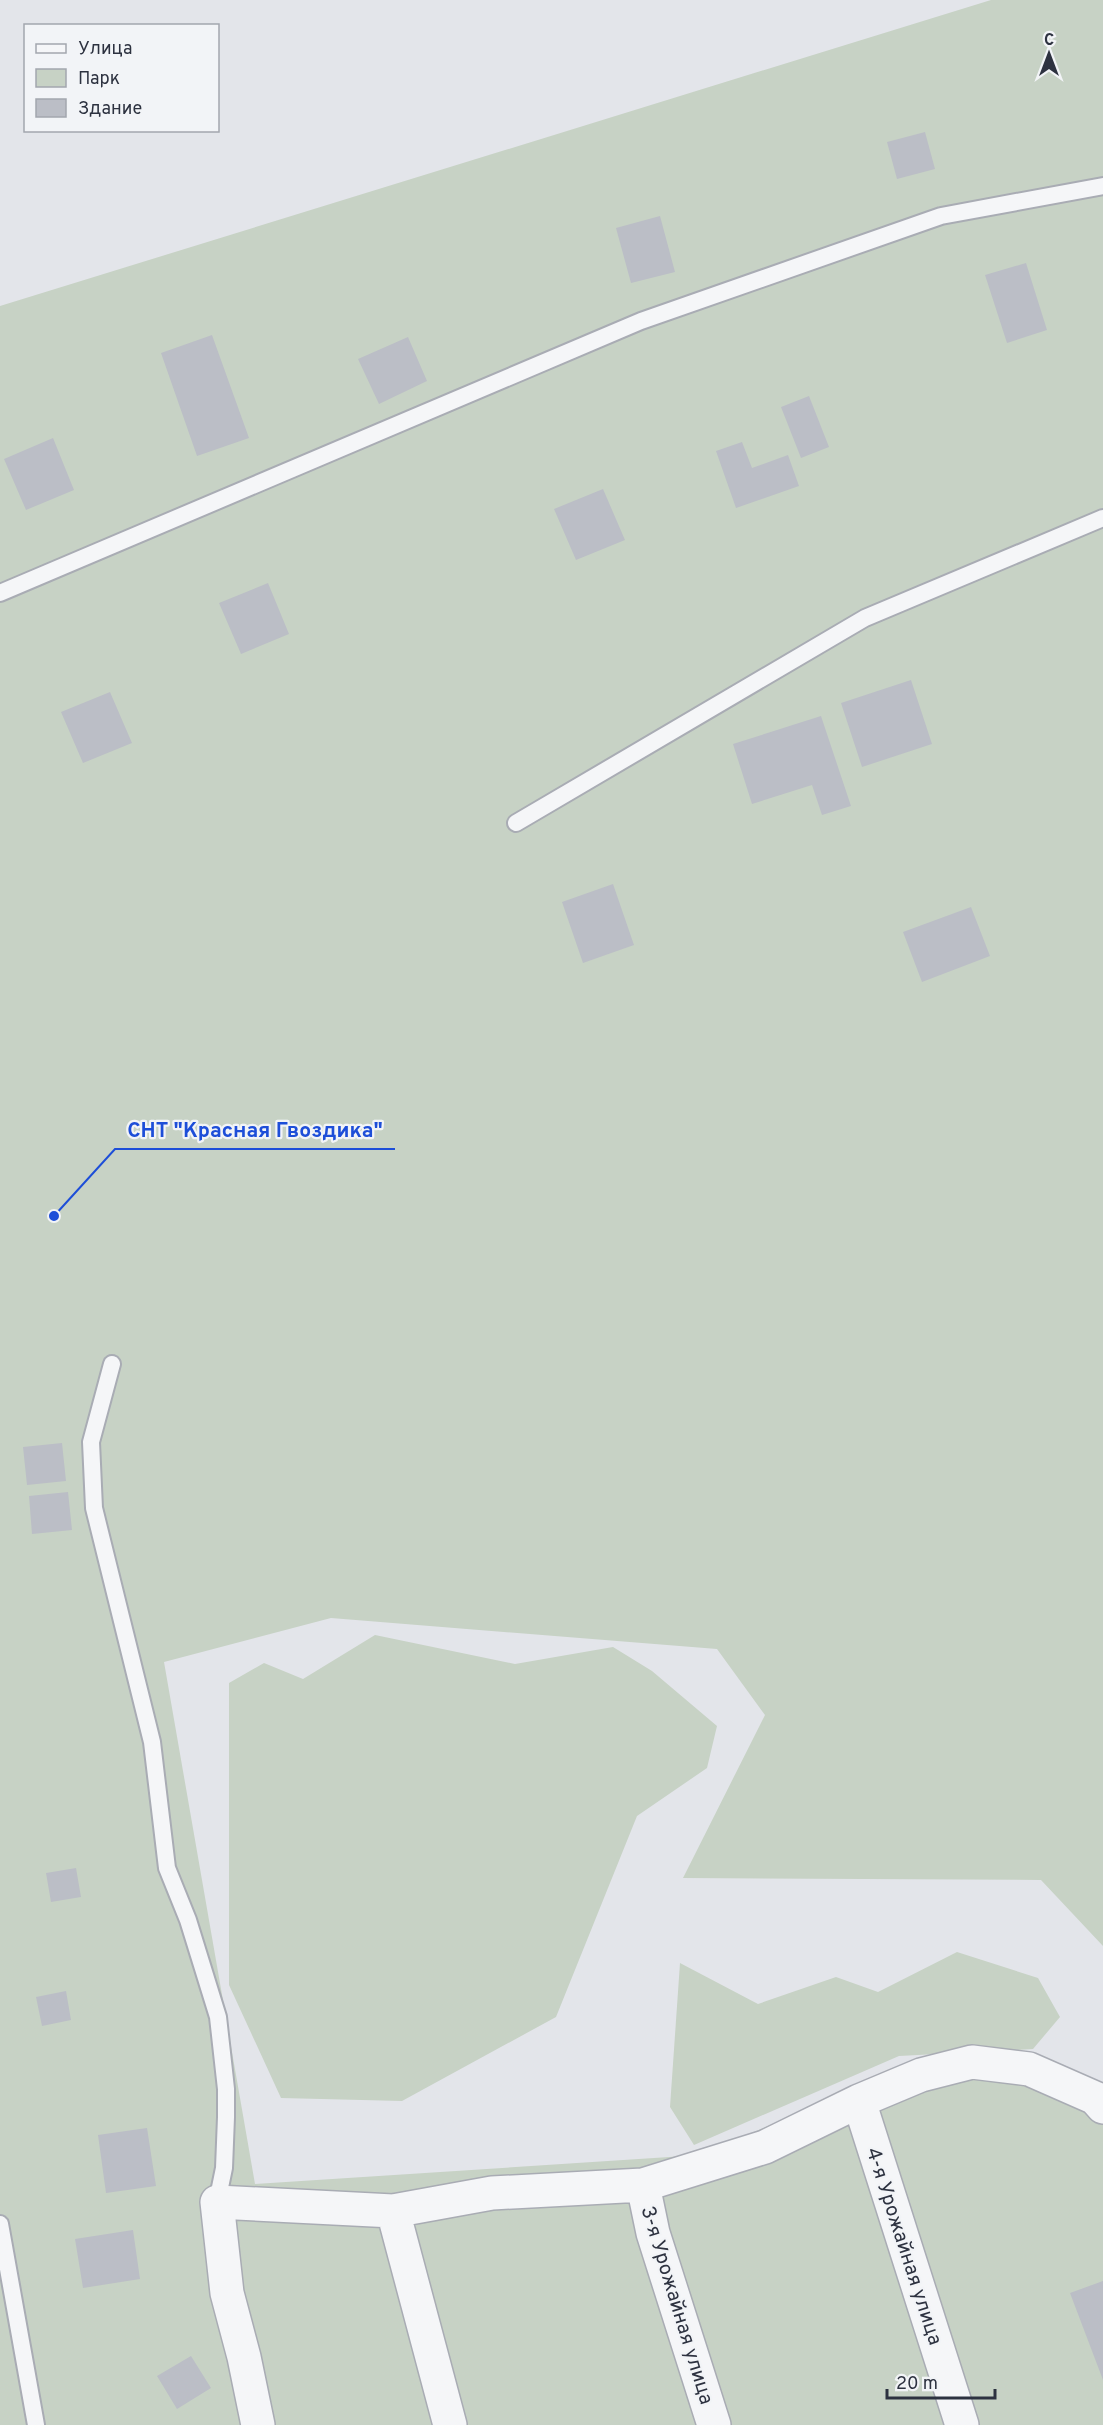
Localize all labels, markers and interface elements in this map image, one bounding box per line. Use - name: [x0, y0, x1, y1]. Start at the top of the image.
- legend: [24, 24, 219, 132]
- north arrow: [1019, 24, 1079, 84]
- text: С: [1044, 31, 1054, 51]
- text: Улица: [78, 38, 132, 61]
- text: Парк: [78, 68, 120, 91]
- text: Здание: [78, 98, 142, 121]
- callout: СНТ "Красная Гвоздика": [115, 1110, 395, 1149]
- text: СНТ "Красная Гвоздика": [127, 1118, 383, 1145]
- street label: 4-я Урожайная улица: [859, 2144, 947, 2349]
- street label: 3-я Урожайная улица: [634, 2203, 719, 2408]
- scale bar: [887, 2362, 995, 2400]
- text: 20 m: [896, 2373, 938, 2396]

